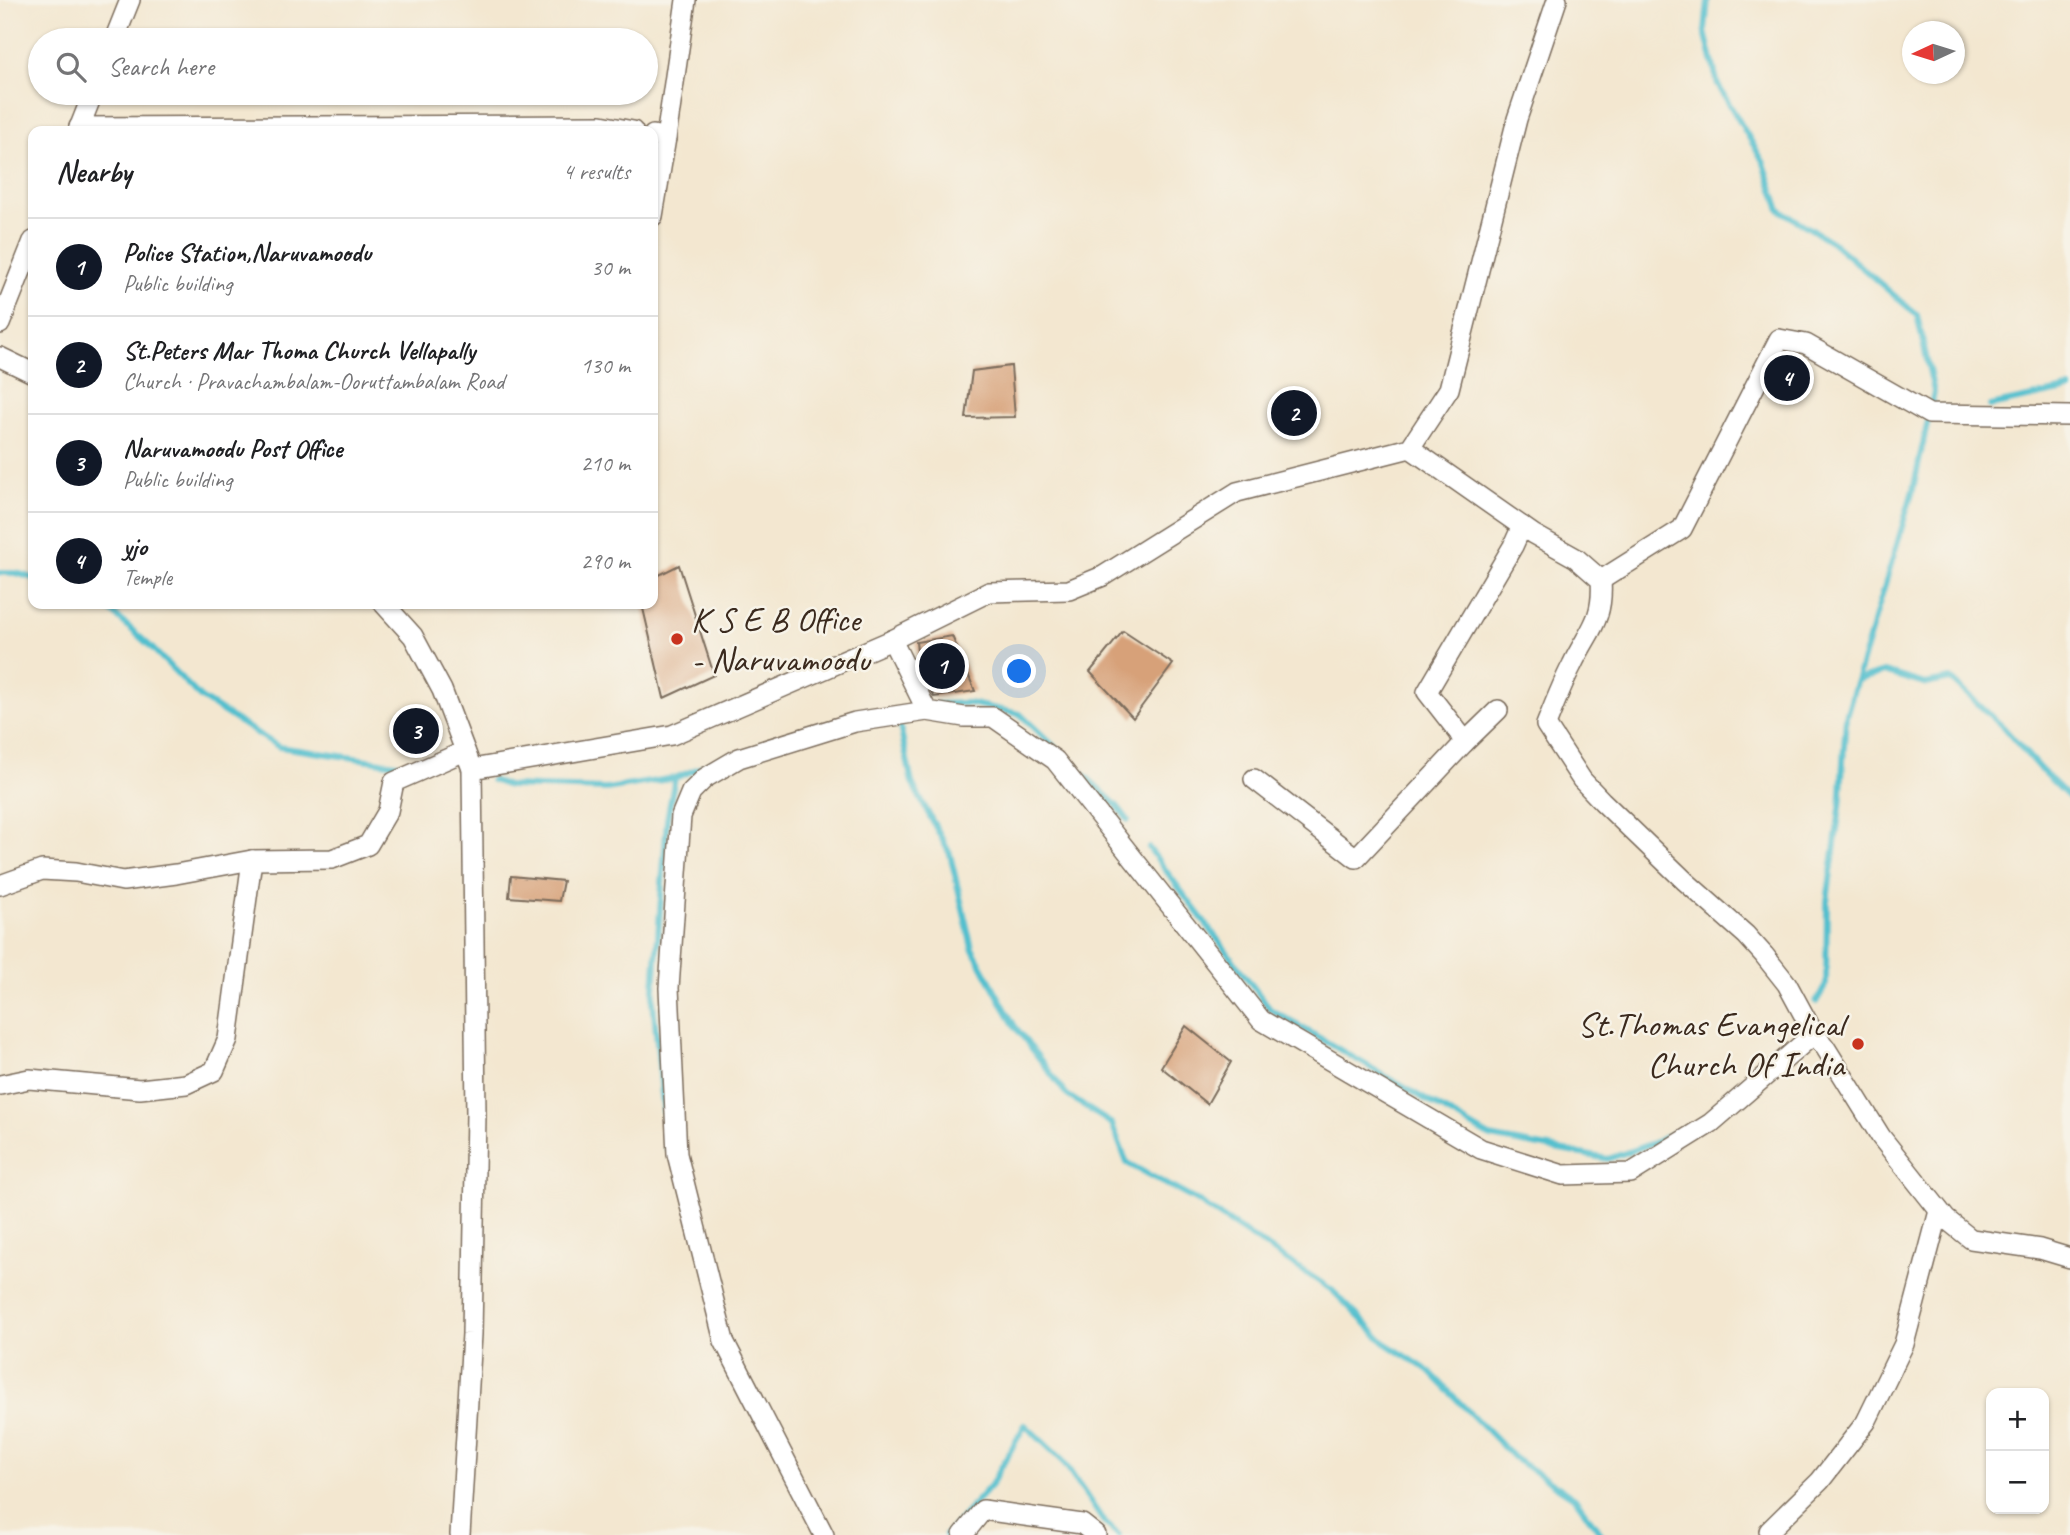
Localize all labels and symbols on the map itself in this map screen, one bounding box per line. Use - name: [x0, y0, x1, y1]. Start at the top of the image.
- north arrow: [1902, 21, 1965, 84]
- pin: 4: [1764, 352, 1810, 404]
- pin: 2: [1271, 387, 1317, 439]
- place label: K S E B Office - Naruvamoodu: [691, 597, 872, 682]
- marker: K S E B Office - Naruvamoodu: [669, 631, 685, 647]
- pin: 1: [919, 640, 965, 692]
- your location: [1002, 654, 1036, 688]
- pin: 3: [393, 705, 439, 757]
- place label: St.Thomas Evangelical Church Of India: [1578, 1002, 1850, 1087]
- marker: St.Thomas Evangelical Church Of India: [1850, 1036, 1866, 1052]

